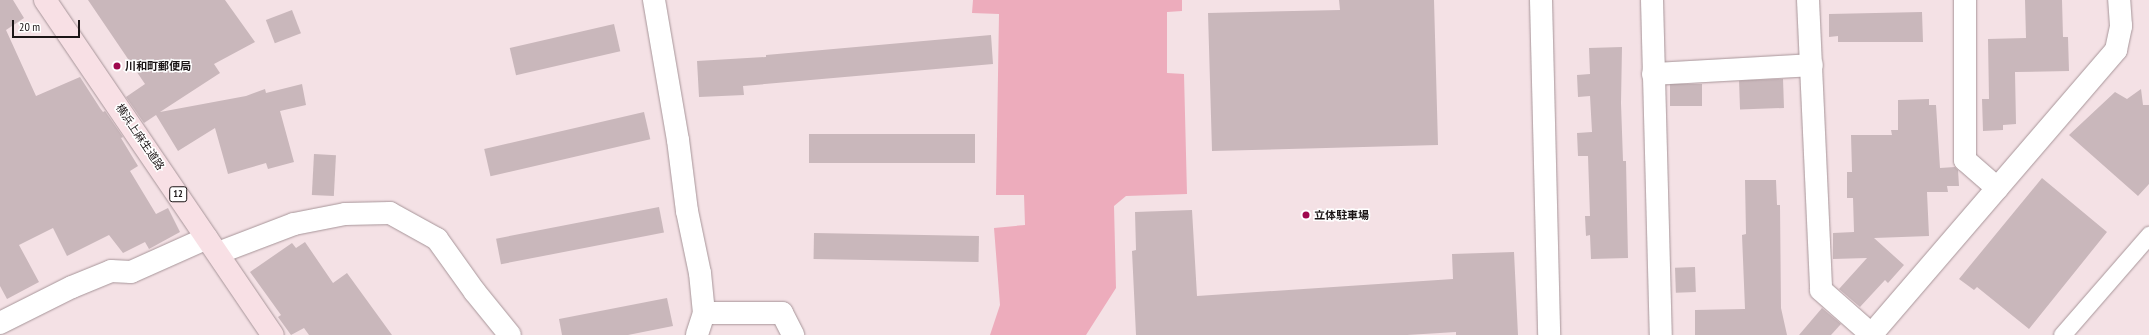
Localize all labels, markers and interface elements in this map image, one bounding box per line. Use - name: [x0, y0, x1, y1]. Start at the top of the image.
- scale bar: [14, 12, 82, 38]
- text: 20 m: [19, 19, 40, 34]
- place label: 川和町郵便局: [125, 59, 191, 73]
- marker: 川和町郵便局: [112, 61, 122, 71]
- street label: 横浜上麻生道路: [113, 101, 167, 173]
- road number: 12: [169, 186, 187, 202]
- place label: 立体駐車場: [1314, 208, 1369, 222]
- marker: 立体駐車場: [1301, 210, 1311, 220]

